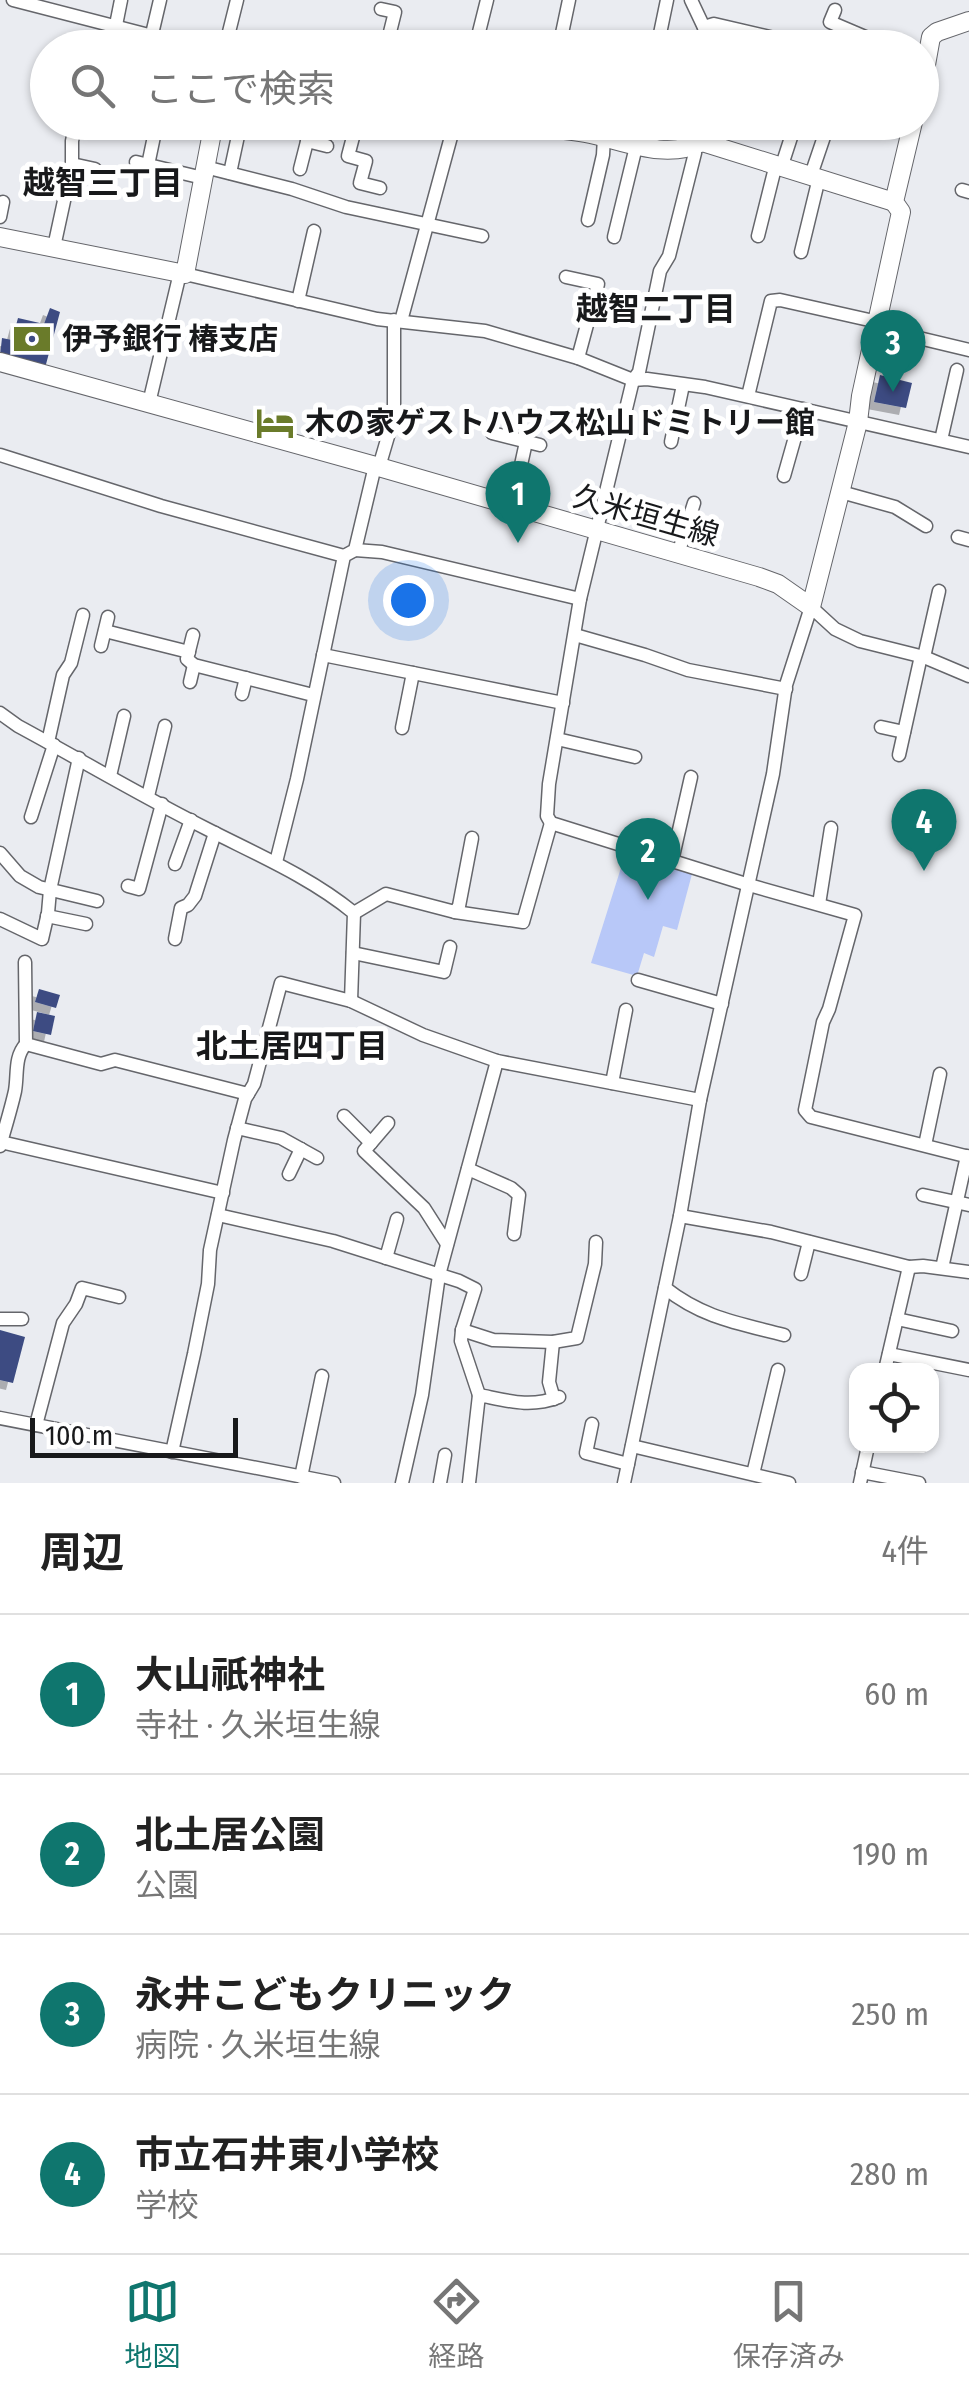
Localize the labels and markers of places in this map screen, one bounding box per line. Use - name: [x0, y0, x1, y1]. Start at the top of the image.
- pin: 3: [860, 310, 926, 392]
- bank icon: 伊予銀行 椿支店: [11, 318, 53, 360]
- place label: 伊予銀行 椿支店: [62, 321, 278, 357]
- hotel icon: 木の家ゲストハウス松山ドミトリー館: [254, 402, 296, 444]
- place label: 木の家ゲストハウス松山ドミトリー館: [305, 405, 815, 441]
- pin: 1: [486, 460, 550, 543]
- pin: 4: [892, 788, 956, 871]
- pin: 2: [616, 818, 680, 900]

